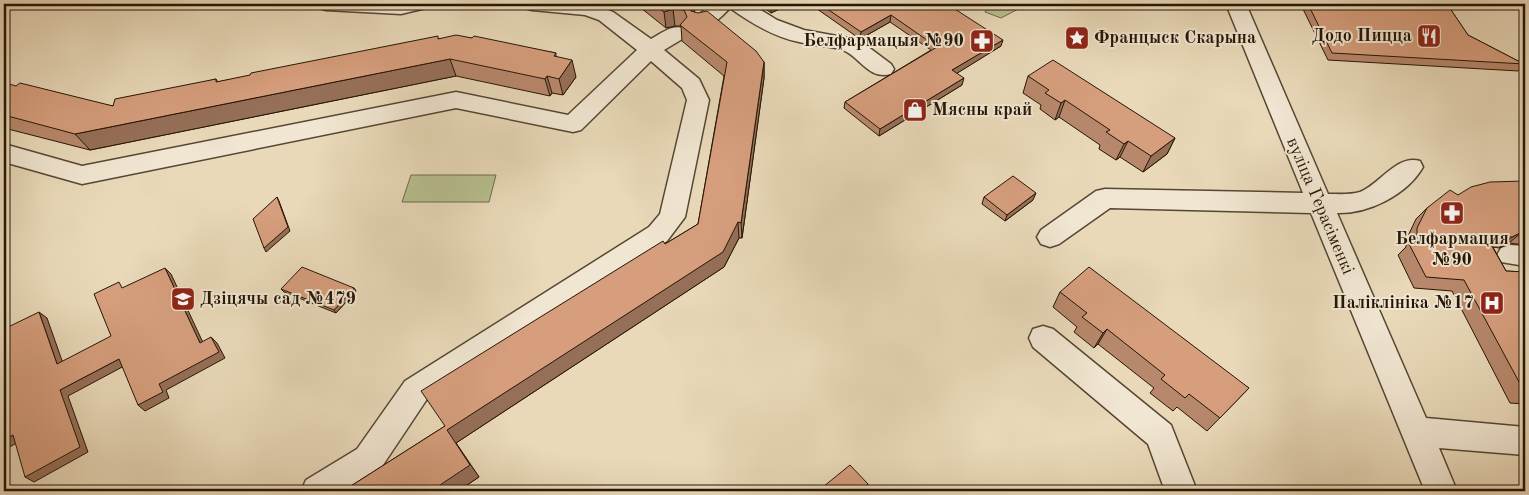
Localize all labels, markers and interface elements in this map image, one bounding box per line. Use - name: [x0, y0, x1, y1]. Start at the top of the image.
- restaurant icon: Додо Пицца: [1416, 23, 1442, 49]
- place icon: Францыск Скарына: [1064, 25, 1090, 51]
- place label: Додо Пицца: [1312, 27, 1412, 45]
- pharmacy icon: Белфармацыя №90: [969, 28, 995, 54]
- place label: Францыск Скарына: [1094, 29, 1256, 47]
- place label: Белфармацыя №90: [803, 32, 964, 51]
- shop icon: Мясны край: [902, 97, 928, 123]
- place label: Мясны край: [932, 101, 1032, 119]
- street label: вуліца Герасіменкі: [1283, 135, 1357, 277]
- pharmacy icon: Белфармация №90: [1439, 200, 1465, 226]
- place label: Белфармация №90: [1395, 230, 1509, 269]
- school or university icon: Дзіцячы сад №479: [170, 286, 196, 312]
- place label: Дзіцячы сад №479: [200, 290, 356, 308]
- hospital icon: Паліклініка №17: [1479, 290, 1505, 316]
- place label: Паліклініка №17: [1332, 294, 1474, 312]

